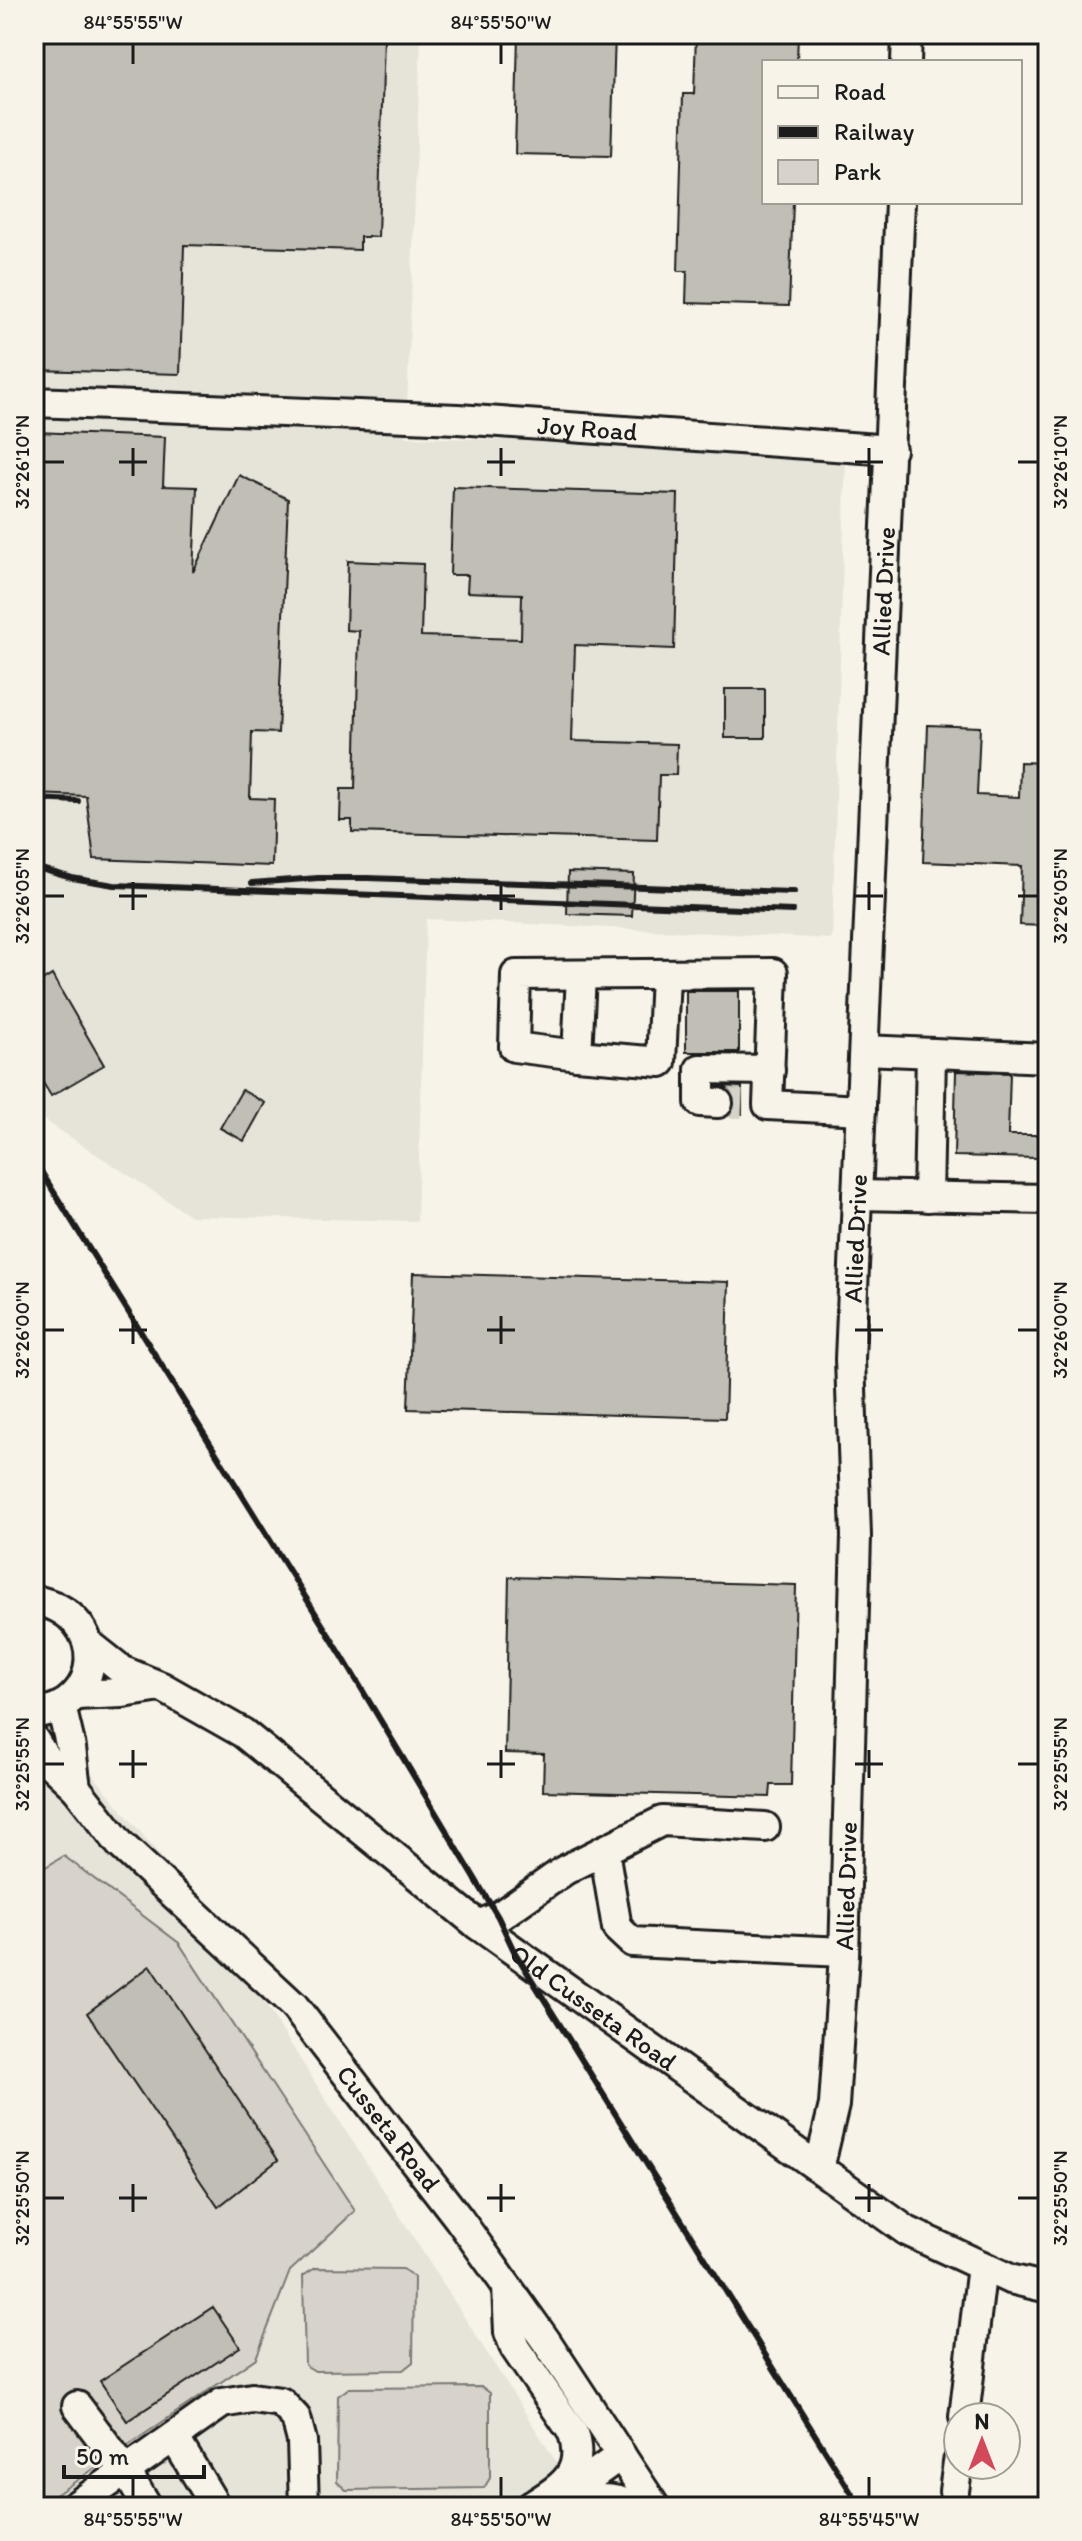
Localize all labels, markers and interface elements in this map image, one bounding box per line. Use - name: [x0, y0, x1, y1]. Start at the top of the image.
- text: 84°55'55"W: [84, 10, 183, 34]
- text: 84°55'50"W: [451, 10, 551, 34]
- legend: [762, 60, 1022, 204]
- text: Road: [834, 77, 886, 106]
- text: Railway: [834, 117, 915, 146]
- text: Park: [834, 157, 881, 186]
- street label: Joy Road: [536, 409, 639, 448]
- text: 32°26'10"N: [10, 415, 34, 509]
- text: 32°26'10"N: [1048, 415, 1072, 509]
- street label: Allied Drive: [864, 526, 902, 656]
- text: 32°26'05"N: [10, 848, 34, 944]
- text: 32°26'05"N: [1048, 848, 1072, 944]
- street label: Allied Drive: [836, 1173, 874, 1304]
- text: 32°26'00"N: [10, 1281, 34, 1379]
- text: 32°26'00"N: [1048, 1281, 1072, 1379]
- text: 32°25'55"N: [10, 1717, 34, 1811]
- text: 32°25'55"N: [1048, 1717, 1072, 1811]
- street label: Allied Drive: [828, 1821, 864, 1951]
- street label: Old Cusseta Road: [504, 1937, 683, 2078]
- street label: Cusseta Road: [330, 2059, 448, 2199]
- text: 32°25'50"N: [10, 2150, 34, 2246]
- text: 32°25'50"N: [1048, 2150, 1072, 2246]
- north arrow: [942, 2401, 1022, 2481]
- text: N: [975, 2408, 989, 2435]
- scale bar: [64, 2429, 204, 2479]
- text: 50 m: [76, 2442, 129, 2471]
- text: 84°55'55"W: [84, 2507, 183, 2531]
- text: 84°55'50"W: [451, 2507, 551, 2531]
- text: 84°55'45"W: [819, 2507, 919, 2531]

